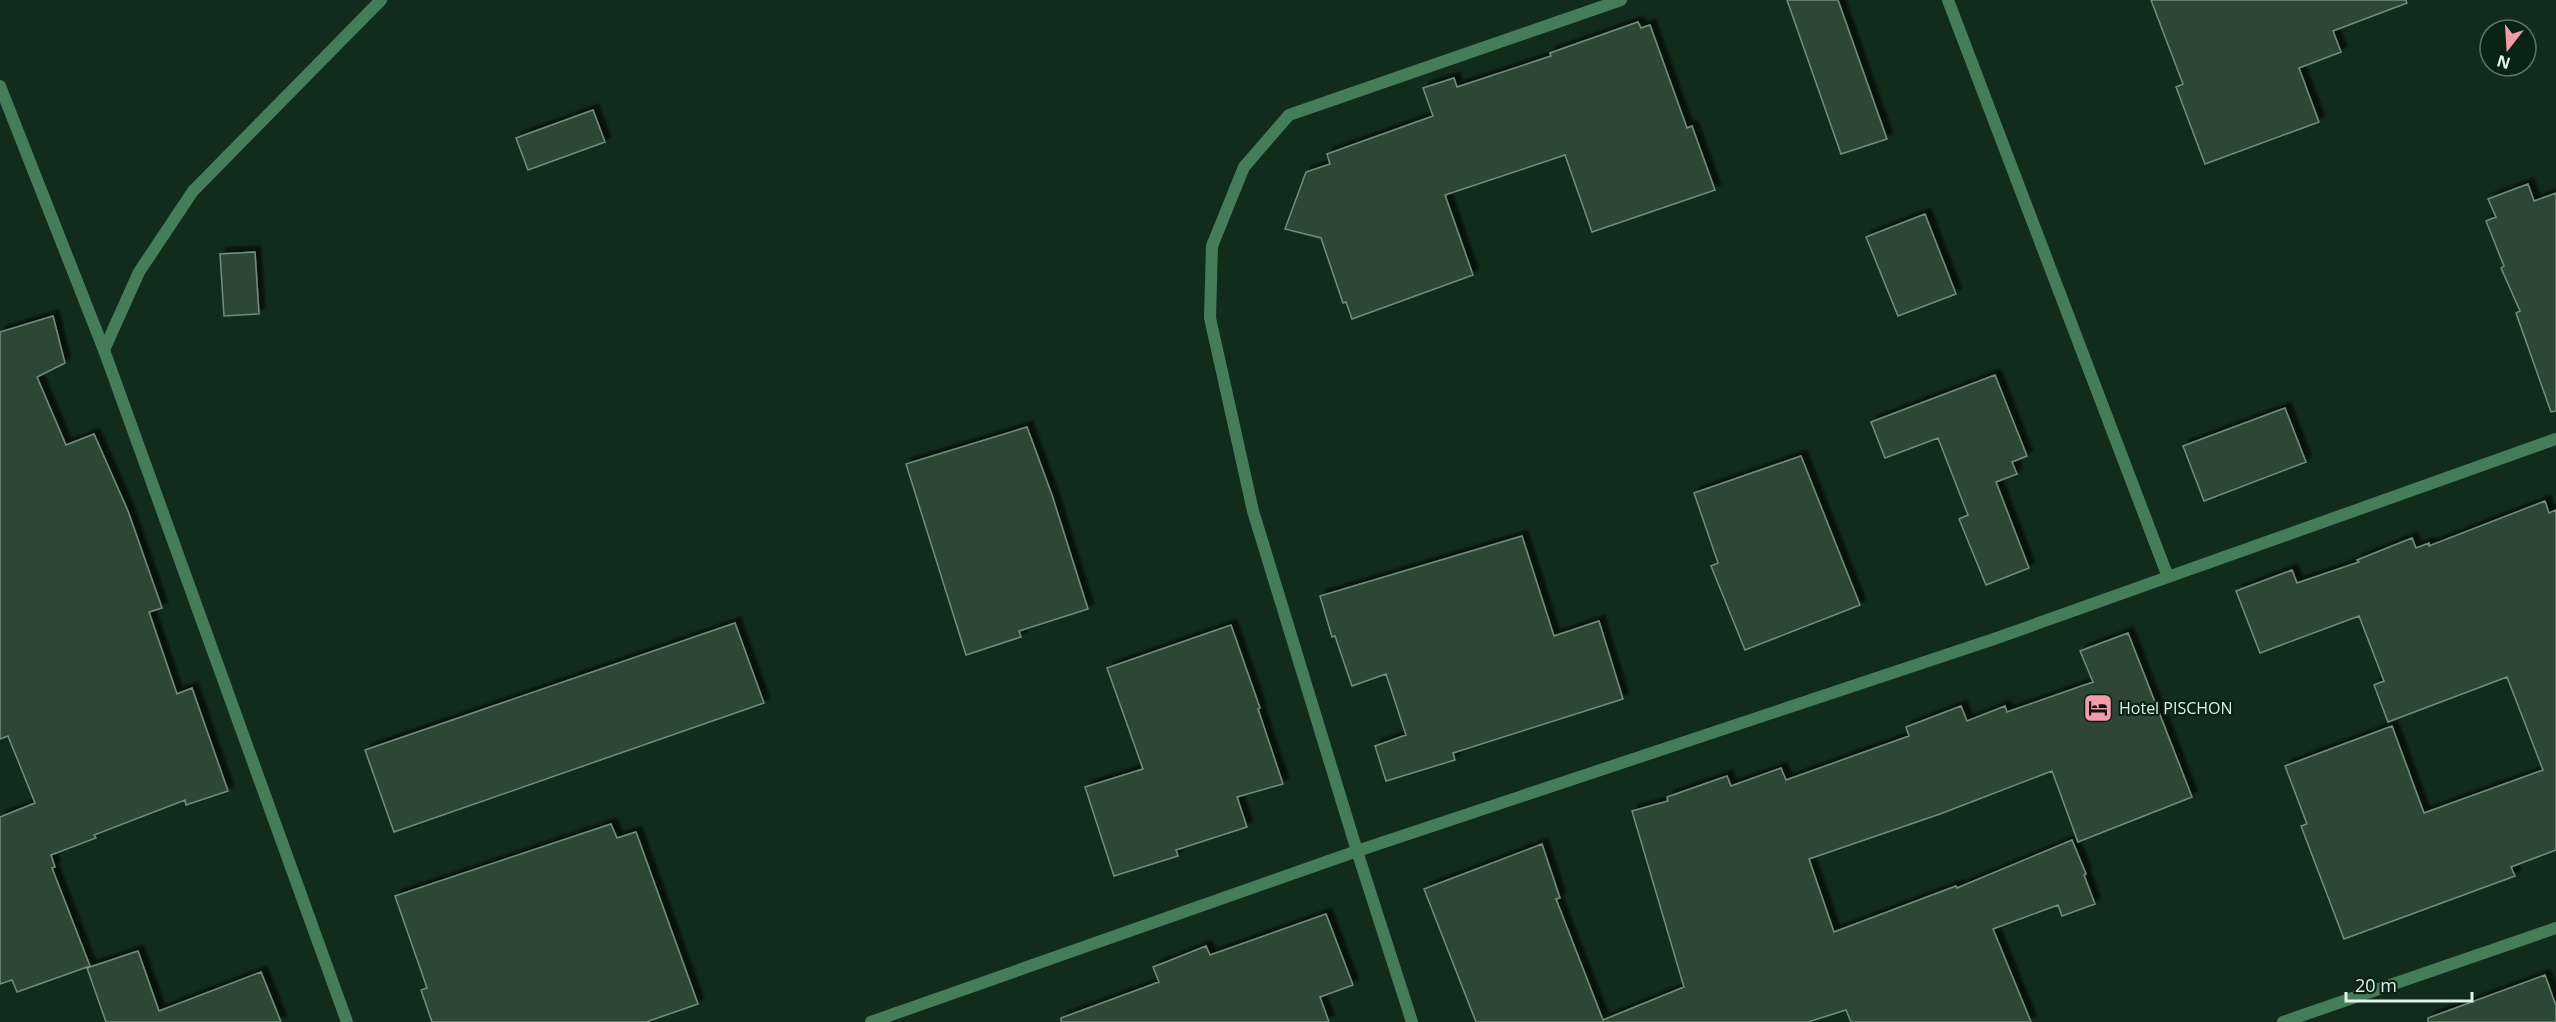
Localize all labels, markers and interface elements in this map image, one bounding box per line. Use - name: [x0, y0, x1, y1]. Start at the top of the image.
- north arrow: [2478, 18, 2538, 78]
- text: N: [2494, 50, 2513, 75]
- hotel icon: Hotel PISCHON: [2082, 692, 2114, 724]
- place label: Hotel PISCHON: [2119, 697, 2233, 719]
- scale bar: [2346, 965, 2472, 1003]
- text: 20 m: [2355, 973, 2397, 997]

